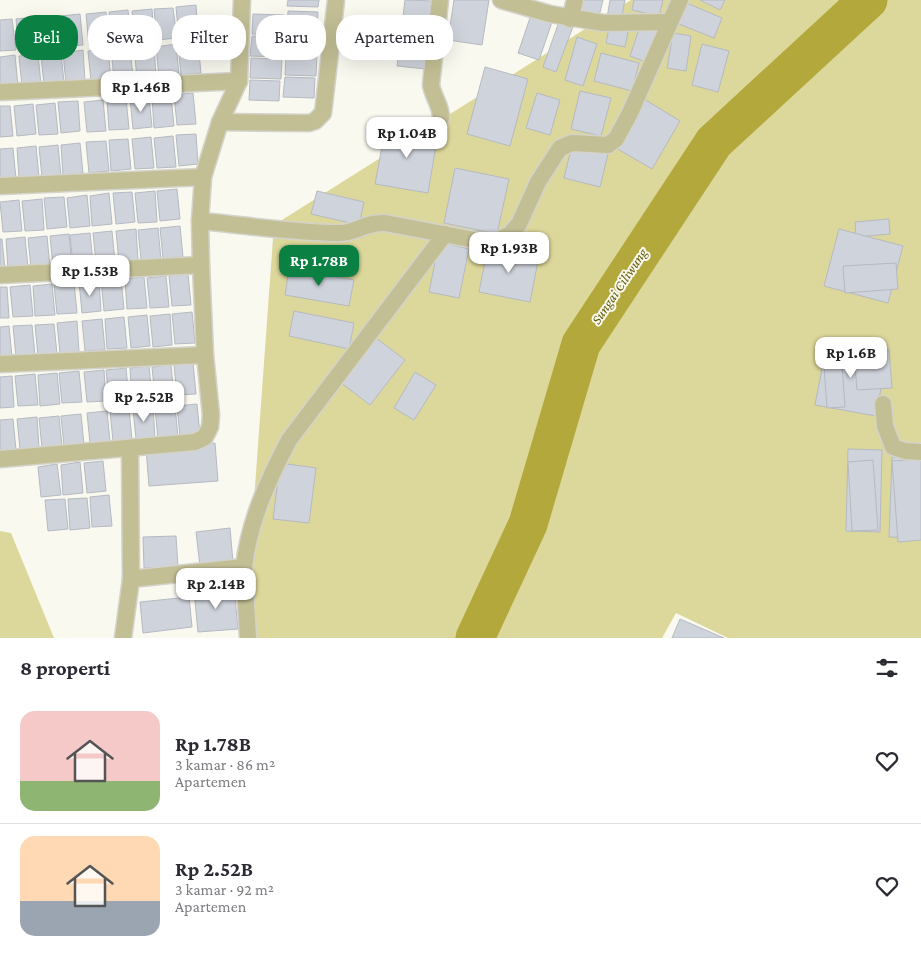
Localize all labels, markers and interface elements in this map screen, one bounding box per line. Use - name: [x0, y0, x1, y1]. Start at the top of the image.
- chip: Beli: [15, 15, 78, 60]
- chip: Sewa: [88, 15, 162, 60]
- chip: Filter: [172, 15, 246, 60]
- chip: Baru: [256, 15, 326, 60]
- chip: Apartemen: [336, 15, 453, 60]
- pin: Rp 1.46B: [89, 70, 193, 113]
- text: Rp 1.46B: [112, 78, 170, 95]
- pin: Rp 1.04B: [355, 116, 459, 159]
- text: Rp 1.04B: [377, 124, 437, 141]
- pin: Rp 1.93B: [457, 232, 561, 274]
- text: Rp 1.93B: [480, 239, 538, 256]
- pin: Rp 1.78B: [267, 244, 371, 287]
- water label: Sungai Ciliwung: [588, 244, 651, 327]
- text: Rp 1.78B: [290, 252, 348, 269]
- pin: Rp 1.53B: [38, 254, 142, 297]
- text: Rp 1.53B: [62, 262, 118, 279]
- pin: Rp 1.6B: [805, 336, 897, 379]
- text: Rp 1.6B: [826, 344, 876, 361]
- pin: Rp 2.52B: [92, 380, 196, 423]
- text: Rp 2.52B: [114, 388, 174, 405]
- pin: Rp 2.14B: [164, 568, 268, 610]
- text: Rp 2.14B: [187, 575, 245, 592]
- icon: filters: [873, 654, 901, 682]
- text: 8 properti: [20, 656, 110, 680]
- icon: home: [60, 731, 120, 791]
- text: Rp 1.78B: [175, 732, 251, 756]
- icon: heart: [873, 747, 901, 775]
- text: 3 kamar · 86 m²: [175, 756, 275, 773]
- text: Apartemen: [175, 773, 246, 790]
- icon: home: [60, 856, 120, 916]
- text: Rp 2.52B: [175, 857, 253, 881]
- icon: heart: [873, 872, 901, 900]
- text: 3 kamar · 92 m²: [175, 881, 274, 898]
- text: Apartemen: [175, 898, 246, 915]

